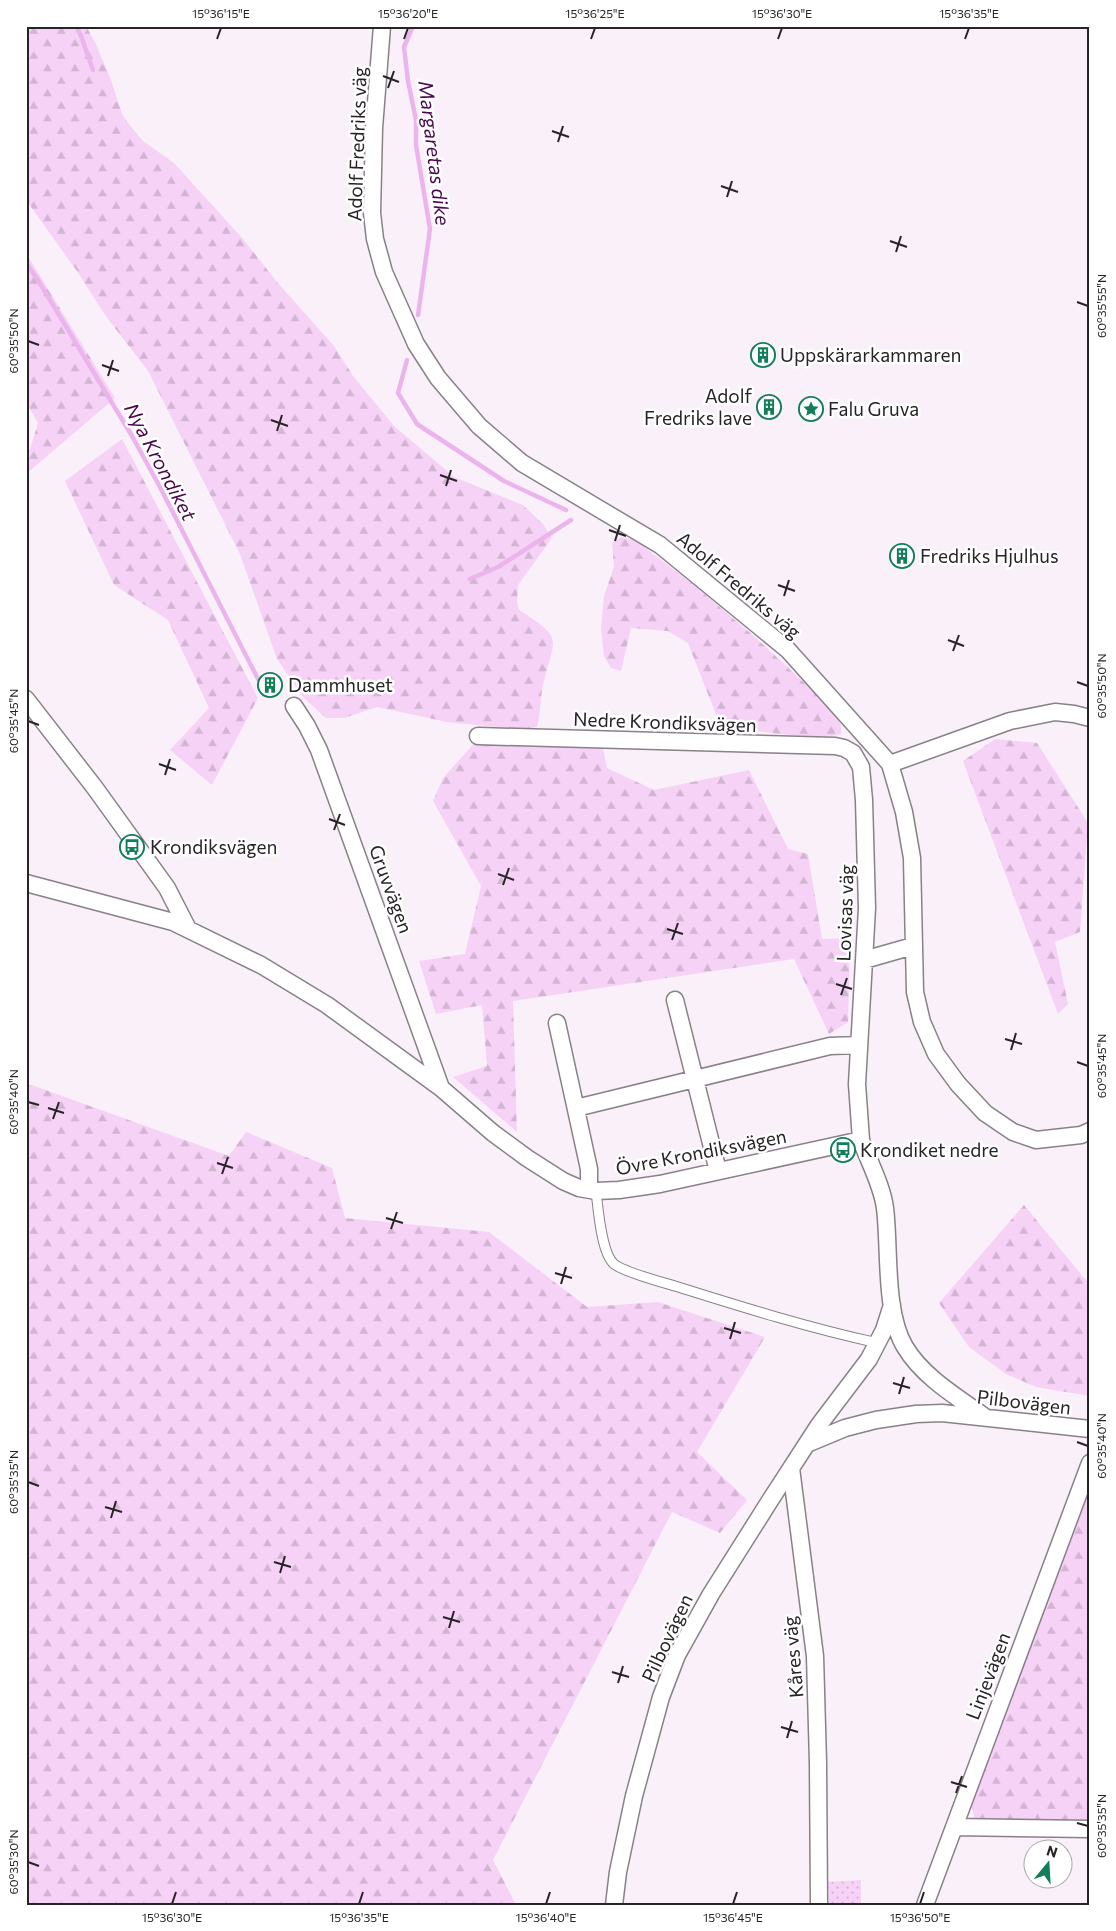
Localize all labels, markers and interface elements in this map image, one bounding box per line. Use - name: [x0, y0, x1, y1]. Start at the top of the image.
- text: 15°36'15"E: [192, 6, 250, 20]
- text: 15°36'20"E: [378, 6, 438, 20]
- text: 15°36'25"E: [565, 6, 625, 20]
- text: 15°36'30"E: [752, 6, 812, 20]
- text: 15°36'35"E: [939, 6, 999, 20]
- street label: Adolf Fredriks väg: [342, 66, 371, 222]
- water label: Margaretas dike: [414, 79, 456, 227]
- text: 60°35'55"N: [1094, 274, 1108, 338]
- text: 60°35'50"N: [6, 308, 20, 374]
- building icon: Uppskärarkammaren: [750, 342, 776, 368]
- place label: Uppskärarkammaren: [780, 343, 961, 366]
- place label: Adolf Fredriks lave: [644, 384, 752, 429]
- building icon: Adolf Fredriks lave: [756, 394, 782, 420]
- place icon: Falu Gruva: [798, 396, 824, 422]
- place label: Falu Gruva: [828, 397, 919, 420]
- water label: Nya Krondiket: [120, 399, 202, 525]
- street label: Adolf Fredriks väg: [673, 526, 806, 643]
- building icon: Fredriks Hjulhus: [889, 543, 915, 569]
- place label: Fredriks Hjulhus: [920, 544, 1059, 567]
- text: 60°35'50"N: [1094, 653, 1108, 719]
- building icon: Dammhuset: [257, 672, 283, 698]
- place label: Dammhuset: [288, 673, 393, 696]
- text: 60°35'45"N: [6, 689, 20, 753]
- street label: Nedre Krondiksvägen: [573, 707, 757, 736]
- bus stop icon: Krondiksvägen: [119, 834, 145, 860]
- place label: Krondiksvägen: [150, 835, 277, 858]
- street label: Gruvvägen: [365, 842, 418, 936]
- street label: Lovisas väg: [831, 864, 858, 962]
- text: 60°35'45"N: [1094, 1034, 1108, 1098]
- text: 60°35'40"N: [6, 1069, 20, 1135]
- street label: Övre Krondiksvägen: [614, 1124, 788, 1179]
- bus stop icon: Krondiket nedre: [830, 1137, 856, 1163]
- place label: Krondiket nedre: [860, 1138, 998, 1161]
- street label: Pilbovägen: [976, 1384, 1072, 1419]
- text: 60°35'40"N: [1094, 1413, 1108, 1479]
- text: 60°35'35"N: [6, 1450, 20, 1514]
- street label: Pilbovägen: [636, 1590, 697, 1685]
- street label: Kåres väg: [777, 1615, 808, 1699]
- street label: Linjevägen: [960, 1629, 1015, 1723]
- text: 60°35'35"N: [1094, 1794, 1108, 1858]
- text: 60°35'30"N: [6, 1829, 20, 1895]
- north arrow: [1024, 1838, 1074, 1888]
- text: N: [1045, 1841, 1060, 1861]
- text: 15°36'30"E: [142, 1910, 202, 1924]
- text: 15°36'35"E: [329, 1910, 389, 1924]
- text: 15°36'40"E: [516, 1910, 576, 1924]
- text: 15°36'45"E: [703, 1910, 763, 1924]
- text: 15°36'50"E: [890, 1910, 950, 1924]

